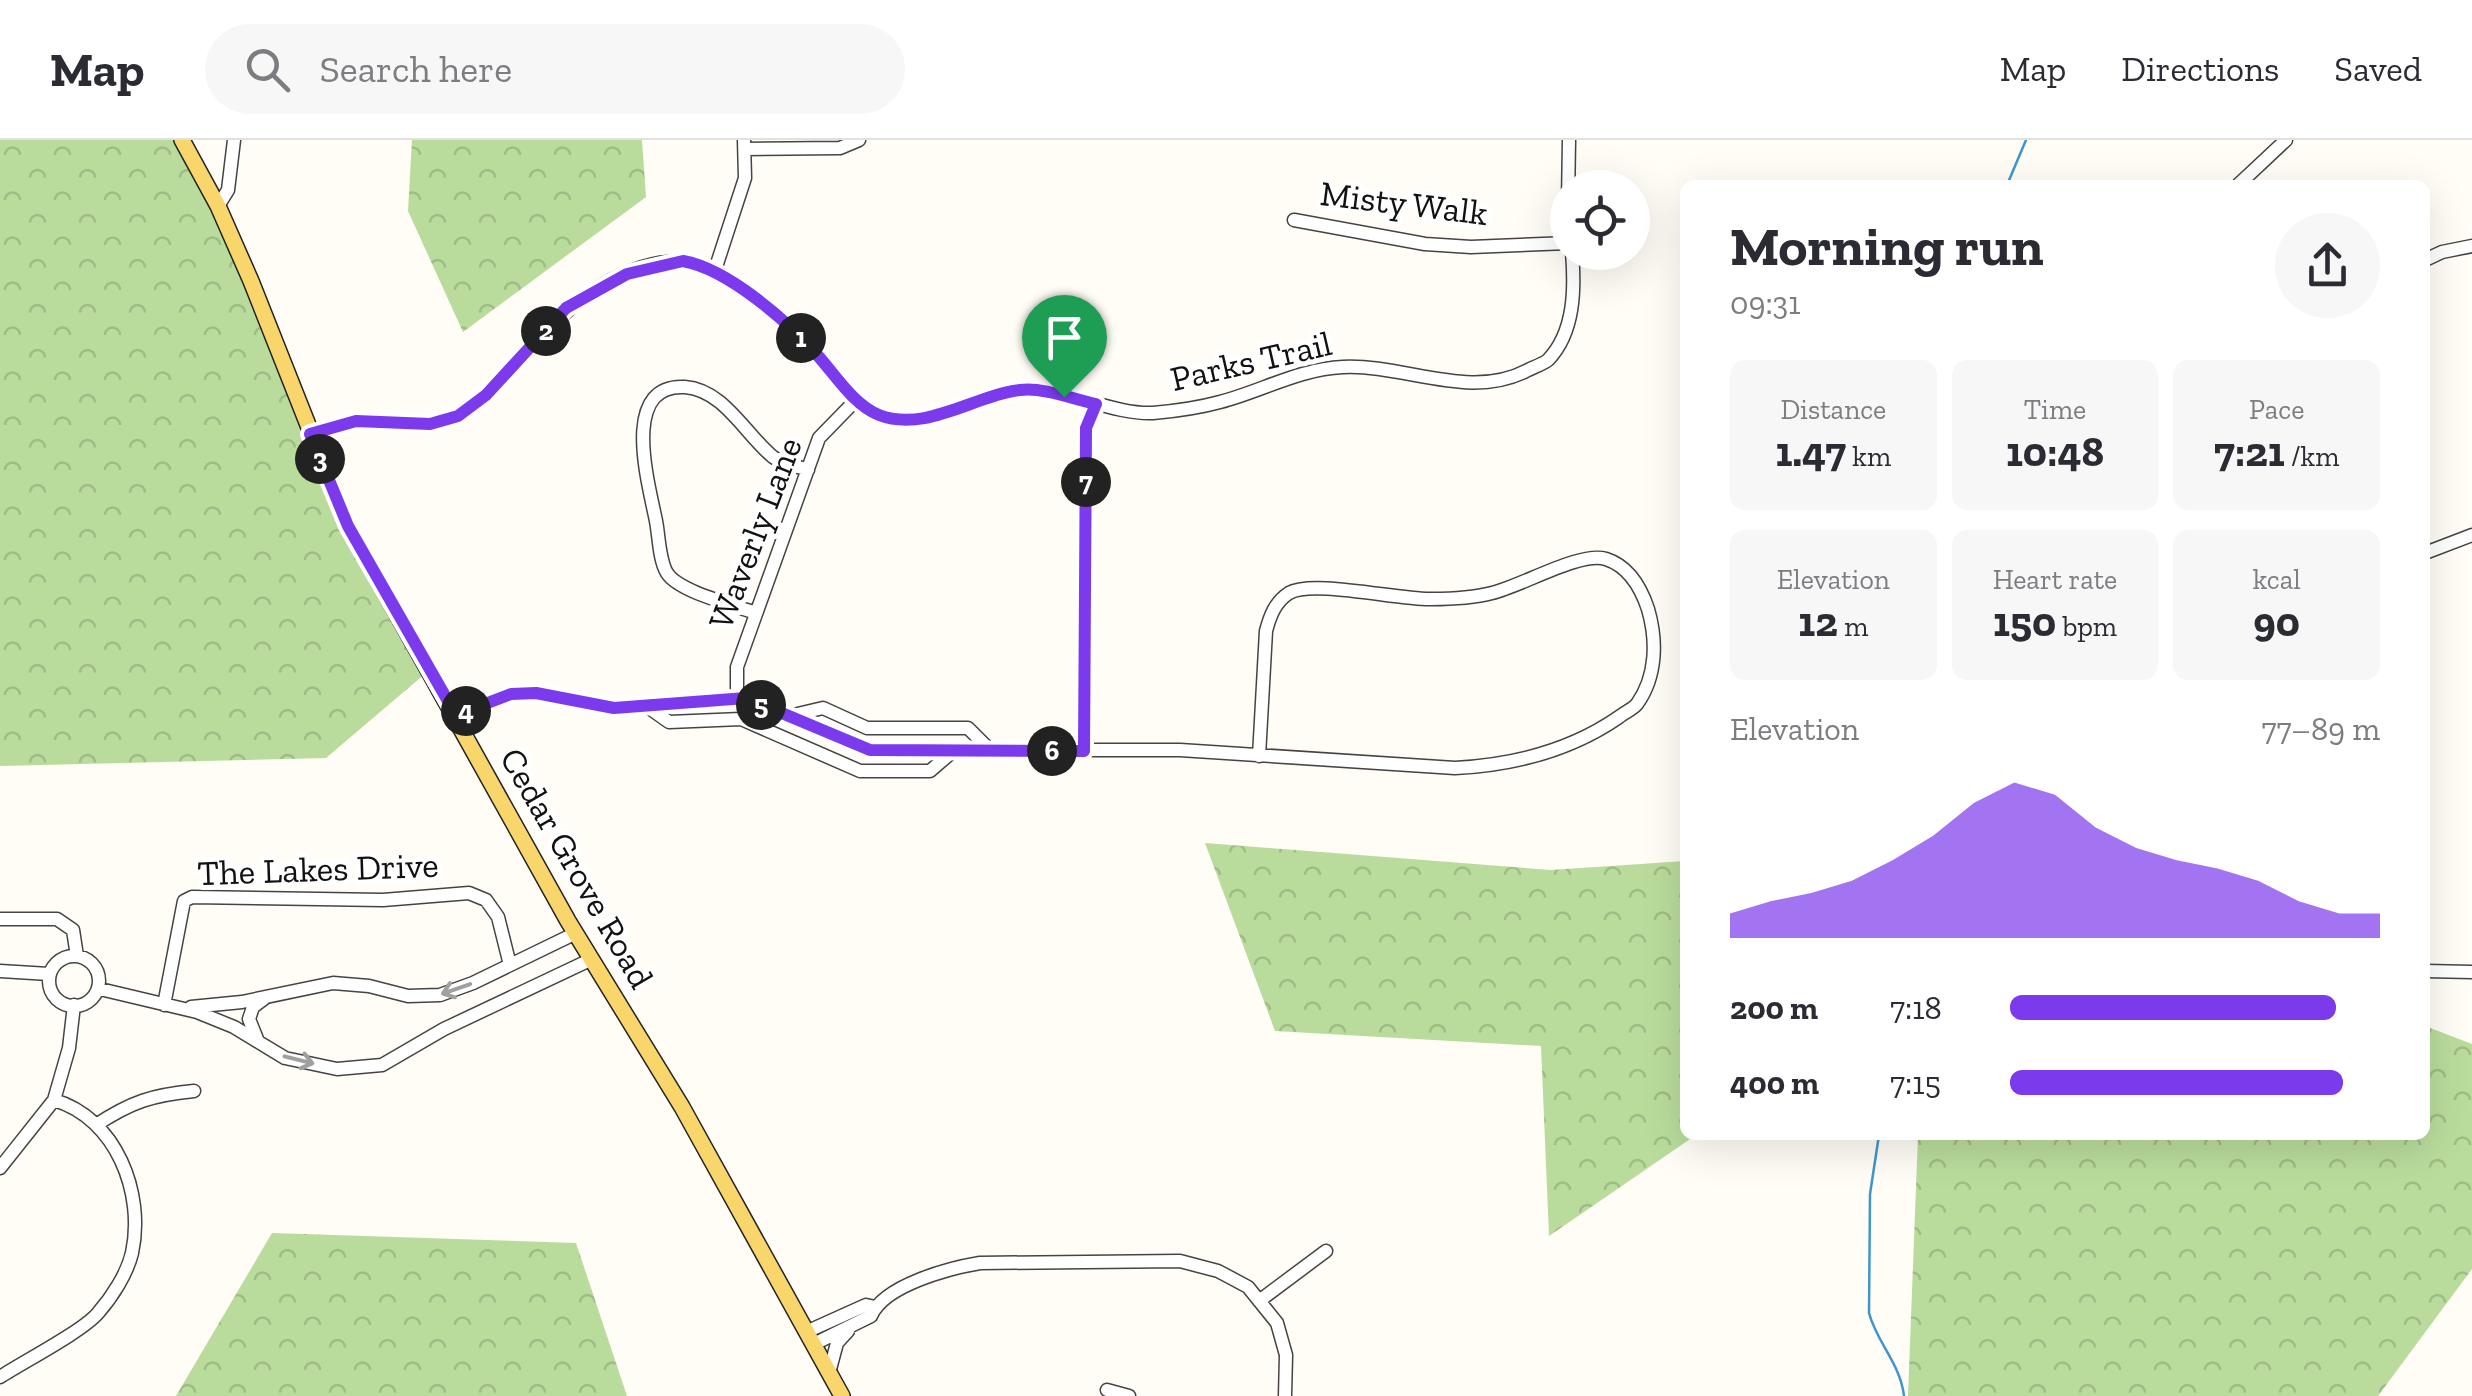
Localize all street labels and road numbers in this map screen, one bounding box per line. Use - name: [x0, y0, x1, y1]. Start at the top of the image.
- street label: Misty Walk: [1318, 172, 1490, 234]
- street label: Parks Trail: [1166, 322, 1336, 400]
- street label: Waverly Lane: [699, 431, 811, 635]
- street label: Cedar Grove Road: [491, 740, 663, 996]
- street label: The Lakes Drive: [197, 844, 439, 894]

